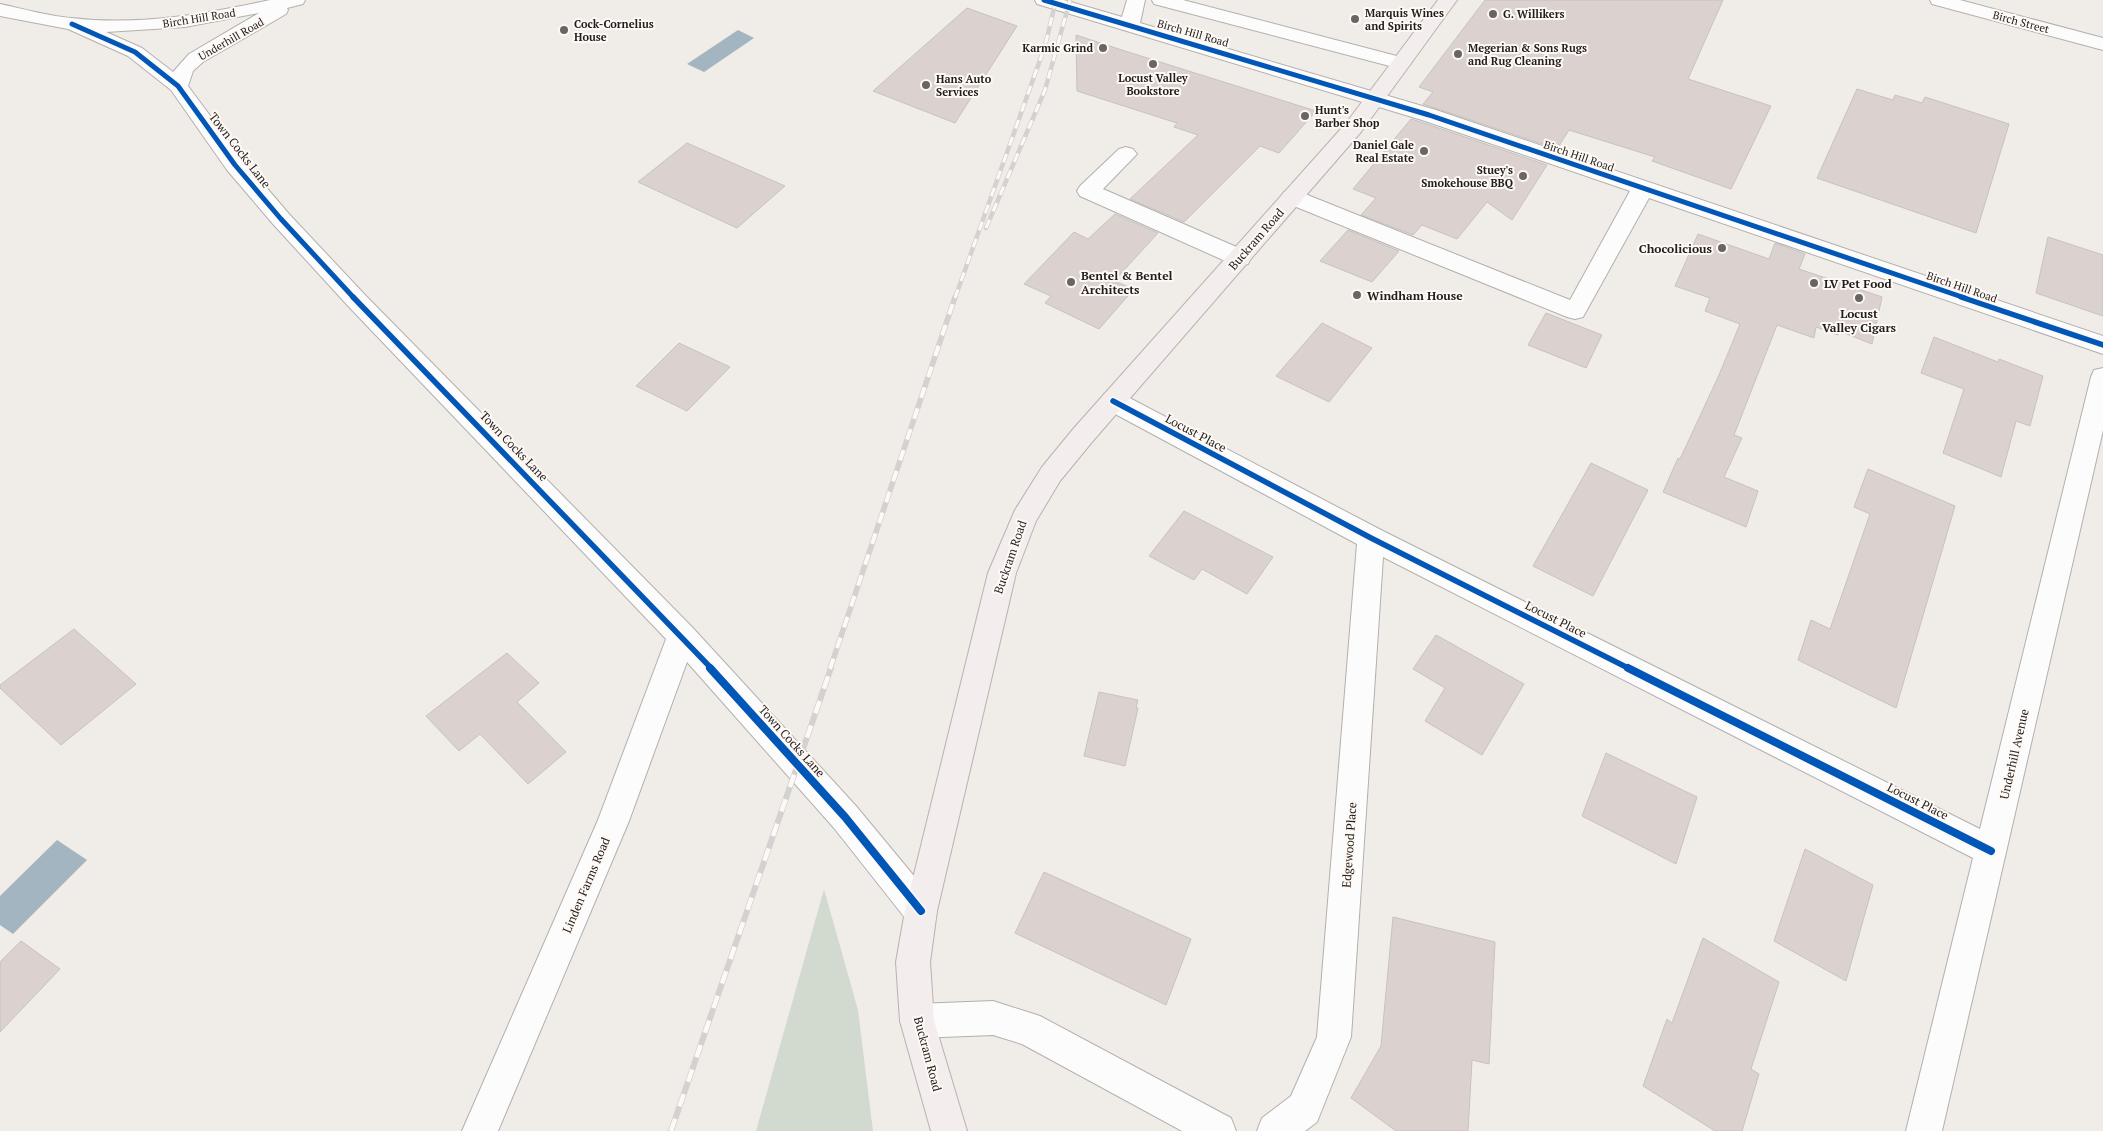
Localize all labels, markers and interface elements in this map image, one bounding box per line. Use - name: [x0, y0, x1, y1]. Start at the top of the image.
- street label: Birch Hill Road: [161, 5, 237, 31]
- place label: Marquis Wines and Spirits: [1365, 6, 1444, 33]
- place label: G. Willikers: [1503, 7, 1565, 21]
- marker: G. Willikers: [1487, 8, 1499, 20]
- street label: Birch Street: [1991, 8, 2051, 36]
- marker: Marquis Wines and Spirits: [1349, 13, 1361, 25]
- street label: Underhill Road: [196, 15, 266, 63]
- street label: Birch Hill Road: [1156, 16, 1230, 50]
- place label: Cock-Cornelius House: [574, 17, 654, 44]
- marker: Cock-Cornelius House: [558, 24, 570, 36]
- place label: Karmic Grind: [1022, 41, 1093, 55]
- place label: Megerian & Sons Rugs and Rug Cleaning: [1468, 41, 1587, 68]
- marker: Karmic Grind: [1097, 42, 1109, 54]
- marker: Megerian & Sons Rugs and Rug Cleaning: [1452, 48, 1464, 60]
- marker: Locust Valley Bookstore: [1147, 58, 1159, 70]
- place label: Locust Valley Bookstore: [1118, 71, 1188, 98]
- place label: Hans Auto Services: [936, 72, 992, 99]
- marker: Hans Auto Services: [920, 79, 932, 91]
- place label: Hunt's Barber Shop: [1315, 103, 1380, 130]
- street label: Town Cocks Lane: [206, 109, 274, 191]
- marker: Hunt's Barber Shop: [1299, 110, 1311, 122]
- street label: Birch Hill Road: [1542, 137, 1616, 175]
- place label: Daniel Gale Real Estate: [1353, 138, 1414, 165]
- marker: Daniel Gale Real Estate: [1418, 145, 1430, 157]
- place label: Stuey's Smokehouse BBQ: [1421, 163, 1514, 190]
- marker: Stuey's Smokehouse BBQ: [1517, 170, 1529, 182]
- street label: Buckram Road: [1225, 205, 1287, 273]
- place label: Chocolicious: [1639, 241, 1713, 256]
- marker: Chocolicious: [1716, 242, 1728, 254]
- place label: Bentel & Bentel Architects: [1081, 268, 1173, 297]
- street label: Birch Hill Road: [1925, 268, 1999, 306]
- marker: Bentel & Bentel Architects: [1065, 276, 1077, 288]
- place label: LV Pet Food: [1824, 276, 1892, 291]
- marker: LV Pet Food: [1808, 277, 1820, 289]
- place label: Windham House: [1367, 288, 1463, 303]
- marker: Windham House: [1351, 289, 1363, 301]
- marker: Locust Valley Cigars: [1853, 292, 1865, 304]
- place label: Locust Valley Cigars: [1822, 306, 1897, 335]
- street label: Town Cocks Lane: [477, 408, 551, 484]
- street label: Locust Place: [1163, 411, 1229, 455]
- street label: Buckram Road: [990, 518, 1030, 596]
- street label: Locust Place: [1523, 597, 1589, 641]
- street label: Town Cocks Lane: [756, 702, 828, 780]
- street label: Underhill Avenue: [1996, 707, 2032, 801]
- street label: Locust Place: [1885, 779, 1951, 823]
- street label: Edgewood Place: [1339, 802, 1359, 888]
- street label: Linden Farms Road: [559, 835, 613, 935]
- street label: Buckram Road: [911, 1015, 945, 1093]

